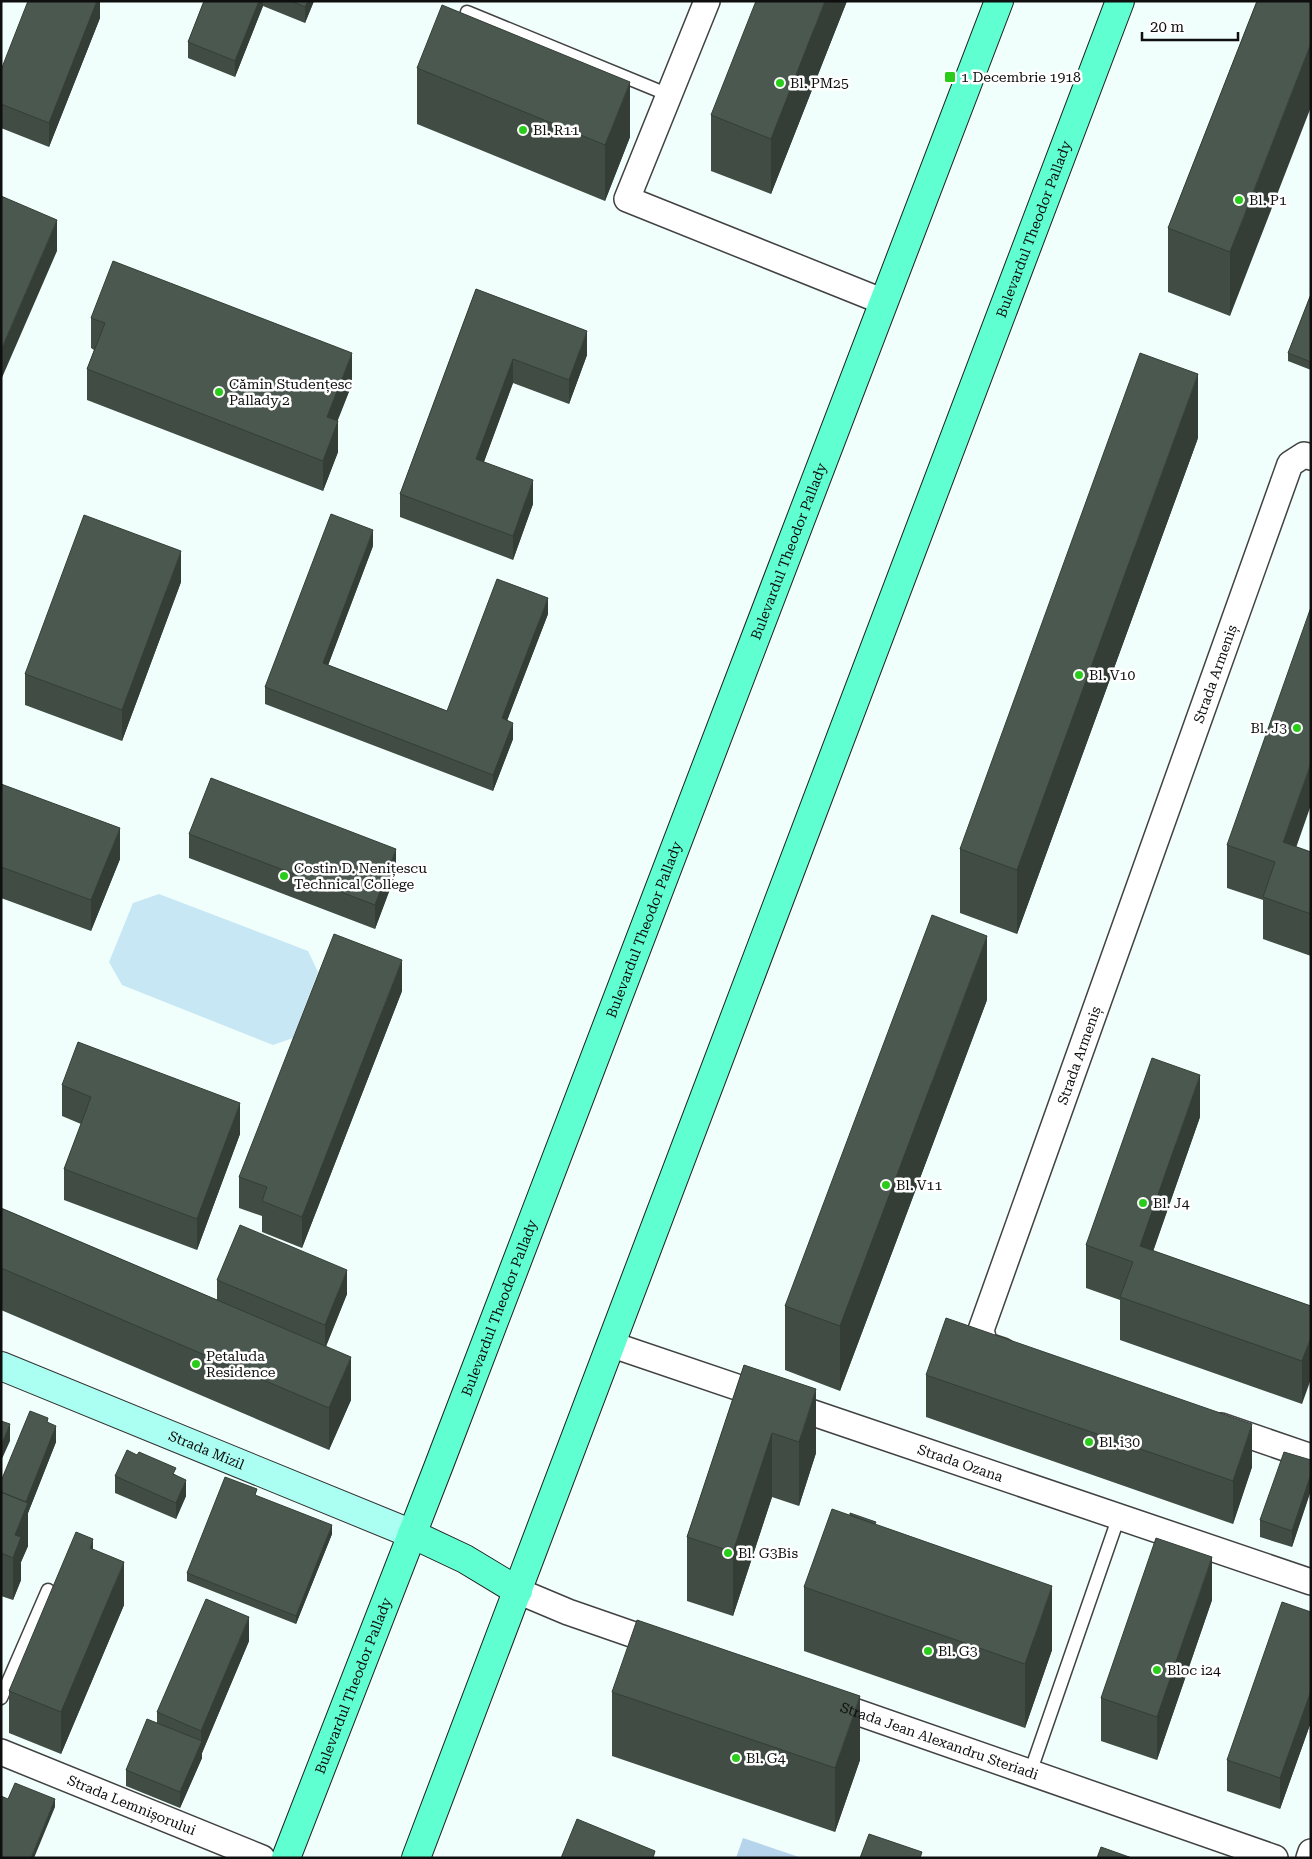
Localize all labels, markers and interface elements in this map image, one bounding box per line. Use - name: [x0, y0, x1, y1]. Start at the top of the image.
- scale bar: [1142, 10, 1238, 42]
- text: 20 m: [1150, 18, 1185, 36]
- place label: 1 Decembrie 1918: [961, 69, 1081, 85]
- marker: 1 Decembrie 1918: [943, 70, 957, 84]
- place label: Bl. PM25: [790, 75, 849, 91]
- marker: Bl. PM25: [774, 77, 786, 89]
- place label: Bl. R11: [533, 122, 579, 138]
- marker: Bl. R11: [517, 124, 529, 136]
- street label: Bulevardul Theodor Pallady: [993, 138, 1075, 320]
- place label: Bl. P1: [1249, 192, 1287, 208]
- marker: Bl. P1: [1233, 194, 1245, 206]
- place label: Cămin Studențesc Pallady 2: [229, 376, 352, 408]
- marker: Cămin Studențesc Pallady 2: [213, 386, 225, 398]
- street label: Bulevardul Theodor Pallady: [747, 460, 830, 642]
- street label: Strada Armeniș: [1190, 622, 1241, 725]
- place label: Bl. V10: [1089, 667, 1135, 683]
- marker: Bl. V10: [1073, 669, 1085, 681]
- place label: Bl. J3: [1250, 720, 1287, 736]
- marker: Bl. J3: [1291, 722, 1303, 734]
- street label: Bulevardul Theodor Pallady: [603, 838, 685, 1020]
- place label: Costin D. Nenițescu Technical College: [294, 860, 427, 892]
- marker: Costin D. Nenițescu Technical College: [278, 870, 290, 882]
- street label: Strada Armeniș: [1054, 1004, 1105, 1107]
- place label: Bl. V11: [896, 1177, 942, 1193]
- marker: Bl. V11: [880, 1179, 892, 1191]
- place label: Bl. J4: [1153, 1195, 1190, 1211]
- marker: Bl. J4: [1137, 1197, 1149, 1209]
- street label: Bulevardul Theodor Pallady: [458, 1217, 540, 1398]
- place label: Petaluda Residence: [206, 1348, 276, 1380]
- marker: Petaluda Residence: [190, 1358, 202, 1370]
- street label: Strada Mizil: [166, 1427, 247, 1473]
- place label: Bl. i30: [1099, 1434, 1140, 1450]
- marker: Bl. i30: [1083, 1436, 1095, 1448]
- street label: Strada Ozana: [916, 1441, 1005, 1485]
- place label: Bl. G3Bis: [738, 1545, 798, 1561]
- marker: Bl. G3Bis: [722, 1547, 734, 1559]
- street label: Bulevardul Theodor Pallady: [312, 1595, 395, 1776]
- place label: Bl. G3: [938, 1643, 978, 1659]
- marker: Bl. G3: [922, 1645, 934, 1657]
- place label: Bloc i24: [1167, 1662, 1221, 1678]
- marker: Bloc i24: [1151, 1664, 1163, 1676]
- street label: Strada Jean Alexandru Steriadi: [838, 1699, 1041, 1783]
- place label: Bl. G4: [746, 1750, 786, 1766]
- marker: Bl. G4: [730, 1752, 742, 1764]
- street label: Strada Lemnișorului: [65, 1772, 199, 1838]

